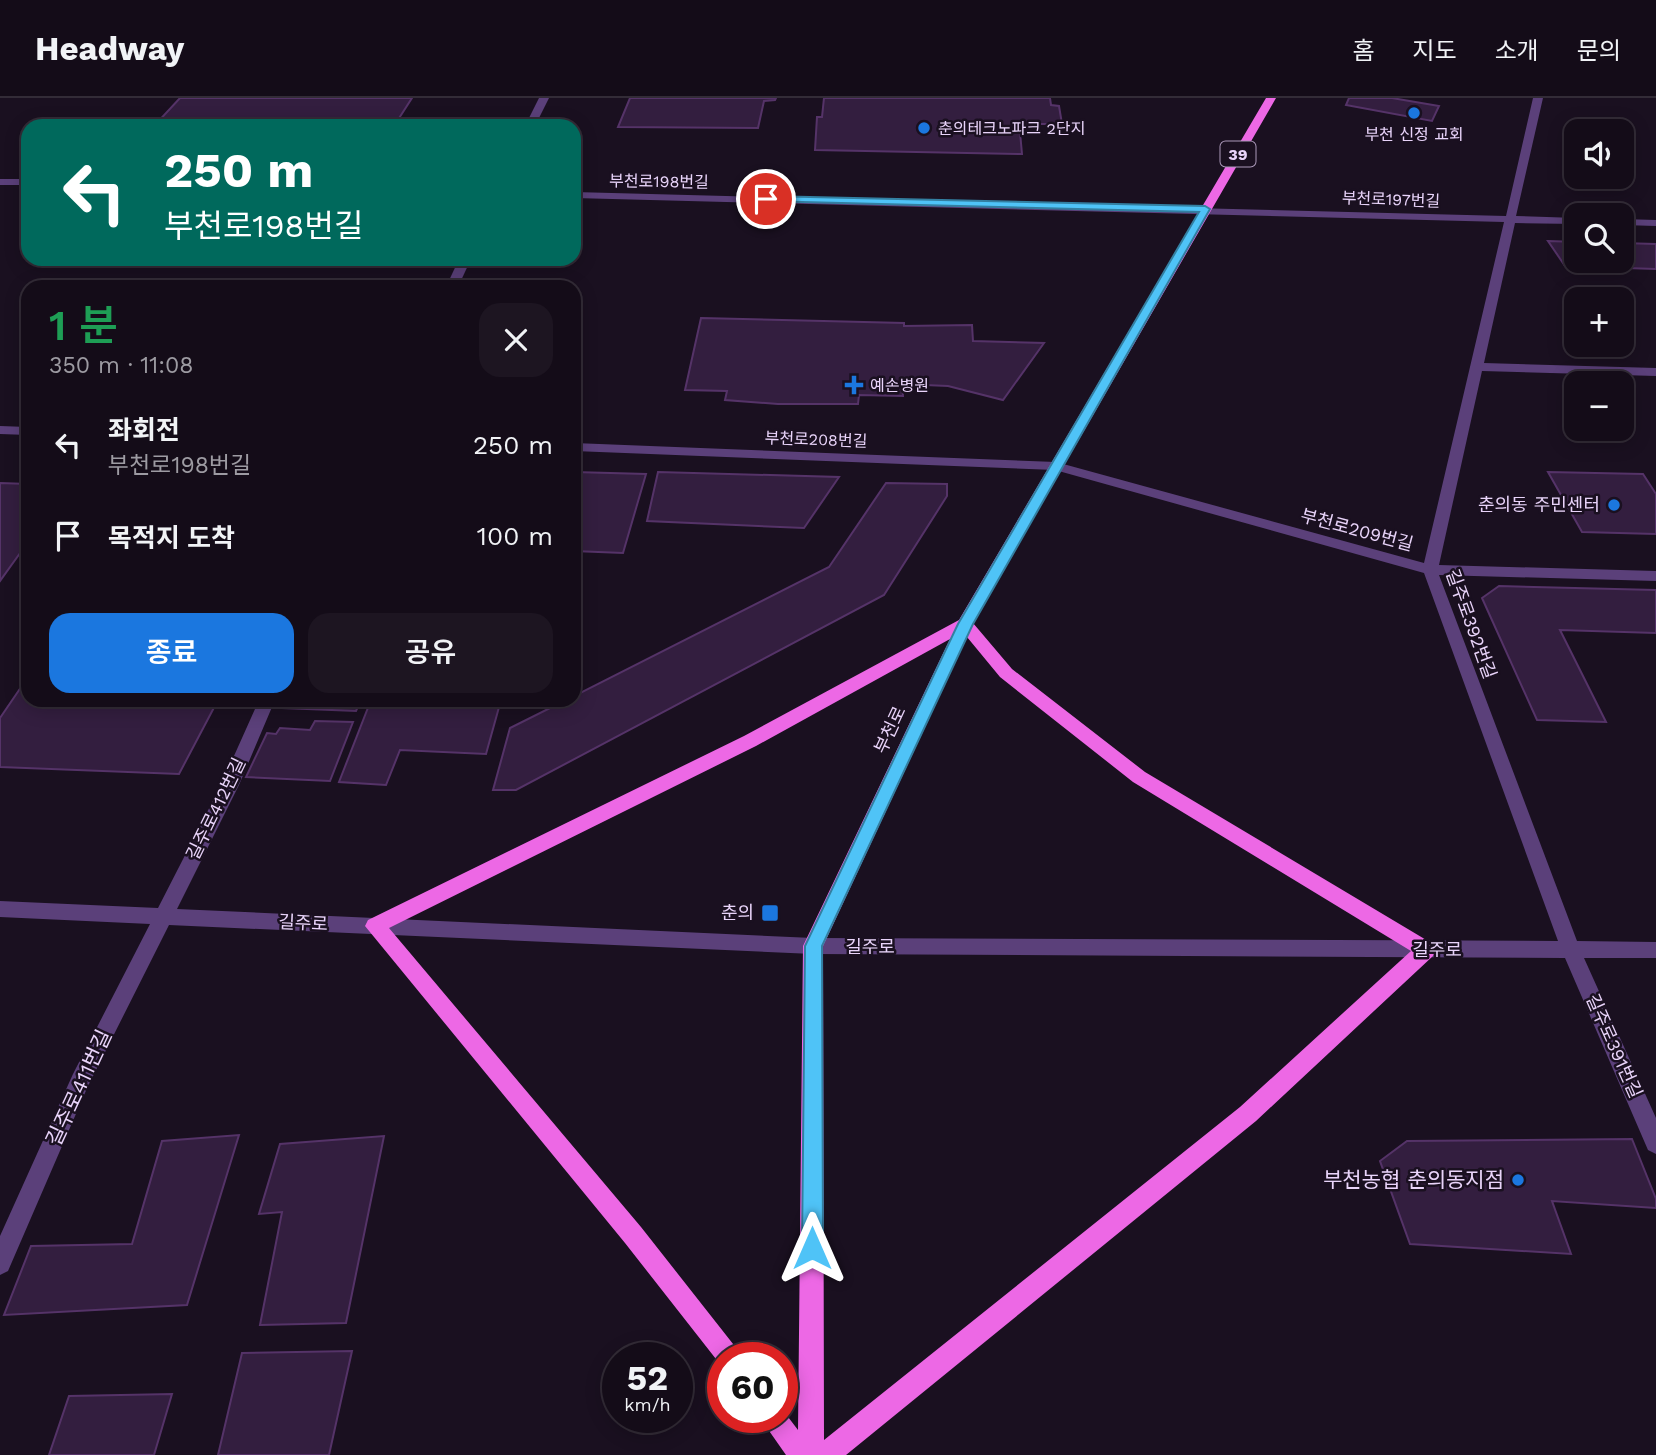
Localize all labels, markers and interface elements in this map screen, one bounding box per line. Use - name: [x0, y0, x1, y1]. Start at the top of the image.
- text: Headway: [35, 29, 184, 68]
- text: 홈: [1352, 37, 1374, 65]
- text: 지도: [1412, 37, 1457, 65]
- text: 소개: [1495, 37, 1539, 65]
- text: 문의: [1577, 37, 1621, 65]
- marker: 부천 신정 교회: [1406, 105, 1422, 121]
- place label: 춘의테크노파크 2단지: [938, 119, 1085, 138]
- map controls: [1564, 119, 1634, 441]
- button: sound: [1564, 119, 1634, 189]
- marker: 춘의테크노파크 2단지: [916, 120, 932, 136]
- place label: 부천 신정 교회: [1364, 125, 1464, 144]
- text: 250 m: [164, 141, 313, 199]
- road number: 39: [1220, 142, 1256, 166]
- icon: left: [49, 147, 140, 238]
- pin: [736, 169, 796, 229]
- street label: 부천로198번길: [609, 171, 709, 192]
- icon: arrive: [747, 180, 785, 218]
- street label: 부천로197번길: [1341, 188, 1440, 211]
- button: search: [1564, 203, 1634, 273]
- text: 부천로198번길: [164, 207, 363, 245]
- button: +: [1564, 287, 1634, 357]
- text: 1 분: [49, 301, 118, 350]
- button: close: [479, 303, 553, 377]
- text: 350 m · 11:08: [49, 352, 194, 379]
- button: −: [1564, 371, 1634, 441]
- marker: 예손병원: [844, 375, 864, 395]
- place label: 예손병원: [870, 376, 929, 395]
- text: 좌회전: [108, 415, 180, 445]
- icon: left: [49, 426, 87, 464]
- street label: 부천로208번길: [764, 428, 868, 451]
- text: 250 m: [473, 430, 553, 460]
- text: 부천로198번길: [108, 452, 251, 479]
- place label: 춘의동 주민센터: [1478, 494, 1600, 515]
- marker: 춘의동 주민센터: [1606, 497, 1622, 513]
- street label: 부천로209번길: [1299, 504, 1416, 555]
- icon: arrive: [49, 517, 87, 555]
- text: 100 m: [477, 521, 553, 551]
- text: 목적지 도착: [108, 523, 235, 553]
- street label: 길주로392번길: [1442, 566, 1501, 681]
- button: 종료: [49, 613, 294, 693]
- button: 공유: [308, 613, 553, 693]
- street label: 부천로: [870, 703, 910, 757]
- street label: 길주로412번길: [182, 754, 249, 863]
- place label: 춘의: [721, 902, 754, 923]
- marker: 춘의: [760, 903, 780, 923]
- street label: 길주로: [278, 911, 328, 934]
- street label: 길주로: [845, 936, 895, 957]
- street label: 길주로: [1412, 939, 1462, 960]
- street label: 길주로391번길: [1582, 991, 1647, 1101]
- street label: 길주로411번길: [41, 1026, 116, 1150]
- place label: 부천농협 춘의동지점: [1323, 1167, 1504, 1192]
- marker: 부천농협 춘의동지점: [1510, 1172, 1526, 1188]
- position arrow: [775, 1211, 849, 1285]
- speed limit sign: 60: [707, 1342, 798, 1433]
- text: 52: [627, 1357, 668, 1399]
- text: km/h: [624, 1394, 671, 1415]

